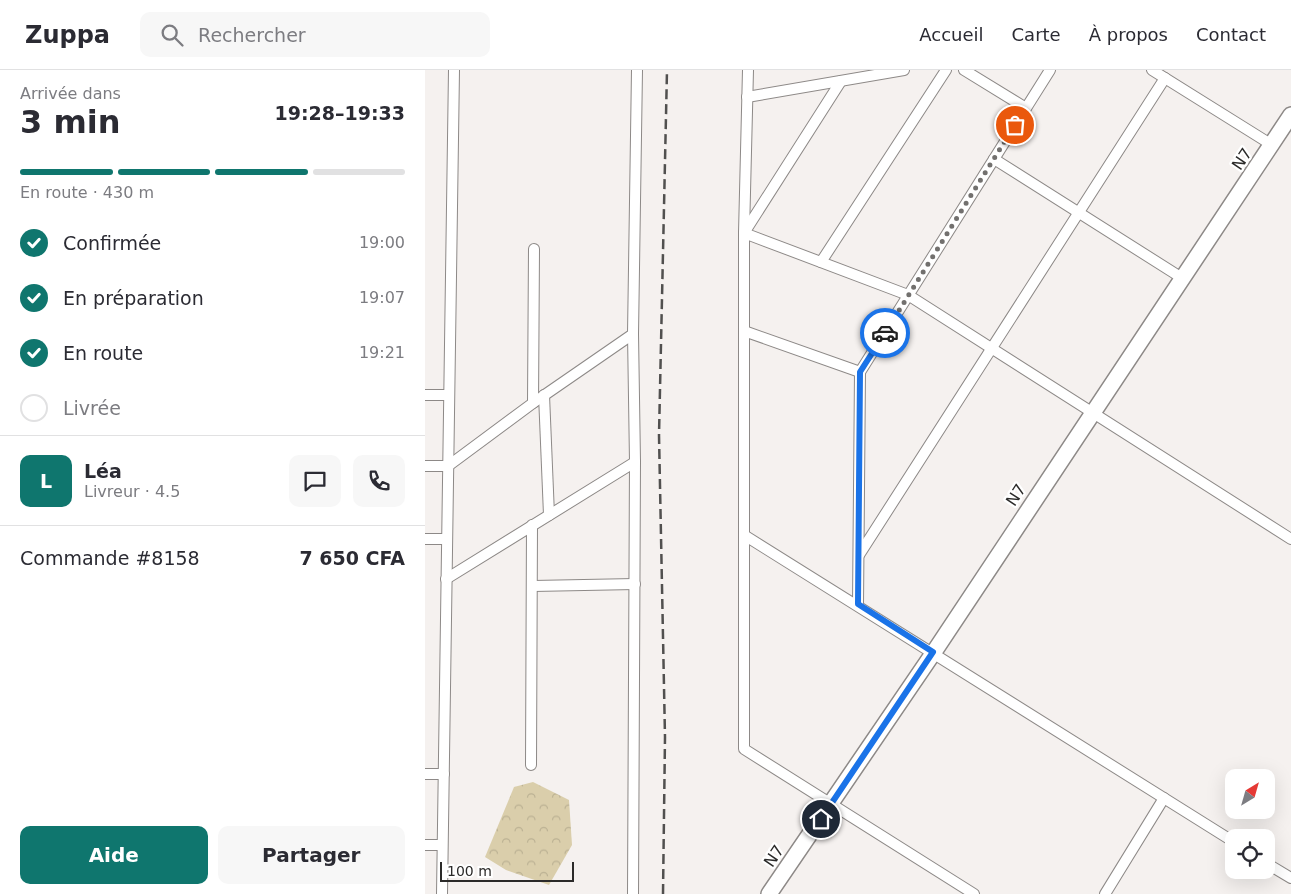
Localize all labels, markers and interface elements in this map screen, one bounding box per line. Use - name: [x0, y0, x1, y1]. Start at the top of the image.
- search box: [140, 12, 490, 57]
- text: Zuppa: [25, 21, 110, 49]
- icon: search: [158, 21, 186, 49]
- text: Rechercher: [198, 24, 306, 46]
- text: Accueil: [919, 24, 984, 45]
- text: Carte: [1012, 24, 1061, 45]
- text: À propos: [1089, 24, 1168, 45]
- text: Contact: [1196, 24, 1266, 45]
- text: Arrivée dans: [20, 84, 121, 103]
- text: 19:28–19:33: [275, 102, 405, 124]
- text: 3 min: [20, 103, 121, 141]
- pin: [994, 104, 1036, 146]
- icon: bag: [1001, 111, 1029, 139]
- street label: N7: [1228, 145, 1256, 173]
- text: En route · 430 m: [20, 183, 154, 202]
- icon: check: [20, 229, 48, 257]
- text: Confirmée: [63, 232, 161, 254]
- text: 19:00: [359, 233, 405, 252]
- icon: check: [20, 284, 48, 312]
- text: En préparation: [63, 287, 204, 309]
- text: 19:07: [359, 288, 405, 307]
- courier: [860, 308, 910, 358]
- icon: car: [871, 319, 899, 347]
- icon: check: [20, 339, 48, 367]
- text: En route: [63, 342, 143, 364]
- text: 19:21: [359, 343, 405, 362]
- text: Livrée: [63, 397, 121, 419]
- button: chat: [289, 455, 341, 507]
- button: phone: [353, 455, 405, 507]
- text: Léa: [84, 460, 122, 482]
- text: L: [40, 470, 52, 492]
- street label: N7: [1002, 481, 1030, 509]
- text: Livreur · 4.5: [84, 482, 180, 501]
- text: Commande #8158: [20, 547, 200, 569]
- text: 7 650 CFA: [299, 547, 405, 569]
- north arrow: [1225, 769, 1275, 819]
- map controls: [1225, 769, 1275, 879]
- pin: [800, 798, 842, 840]
- icon: home: [807, 805, 835, 833]
- button: Aide: [20, 826, 208, 884]
- button: Partager: [218, 826, 405, 884]
- button: locate: [1225, 829, 1275, 879]
- street label: N7: [760, 842, 788, 870]
- scale bar: [440, 859, 574, 882]
- text: 100 m: [447, 863, 492, 879]

